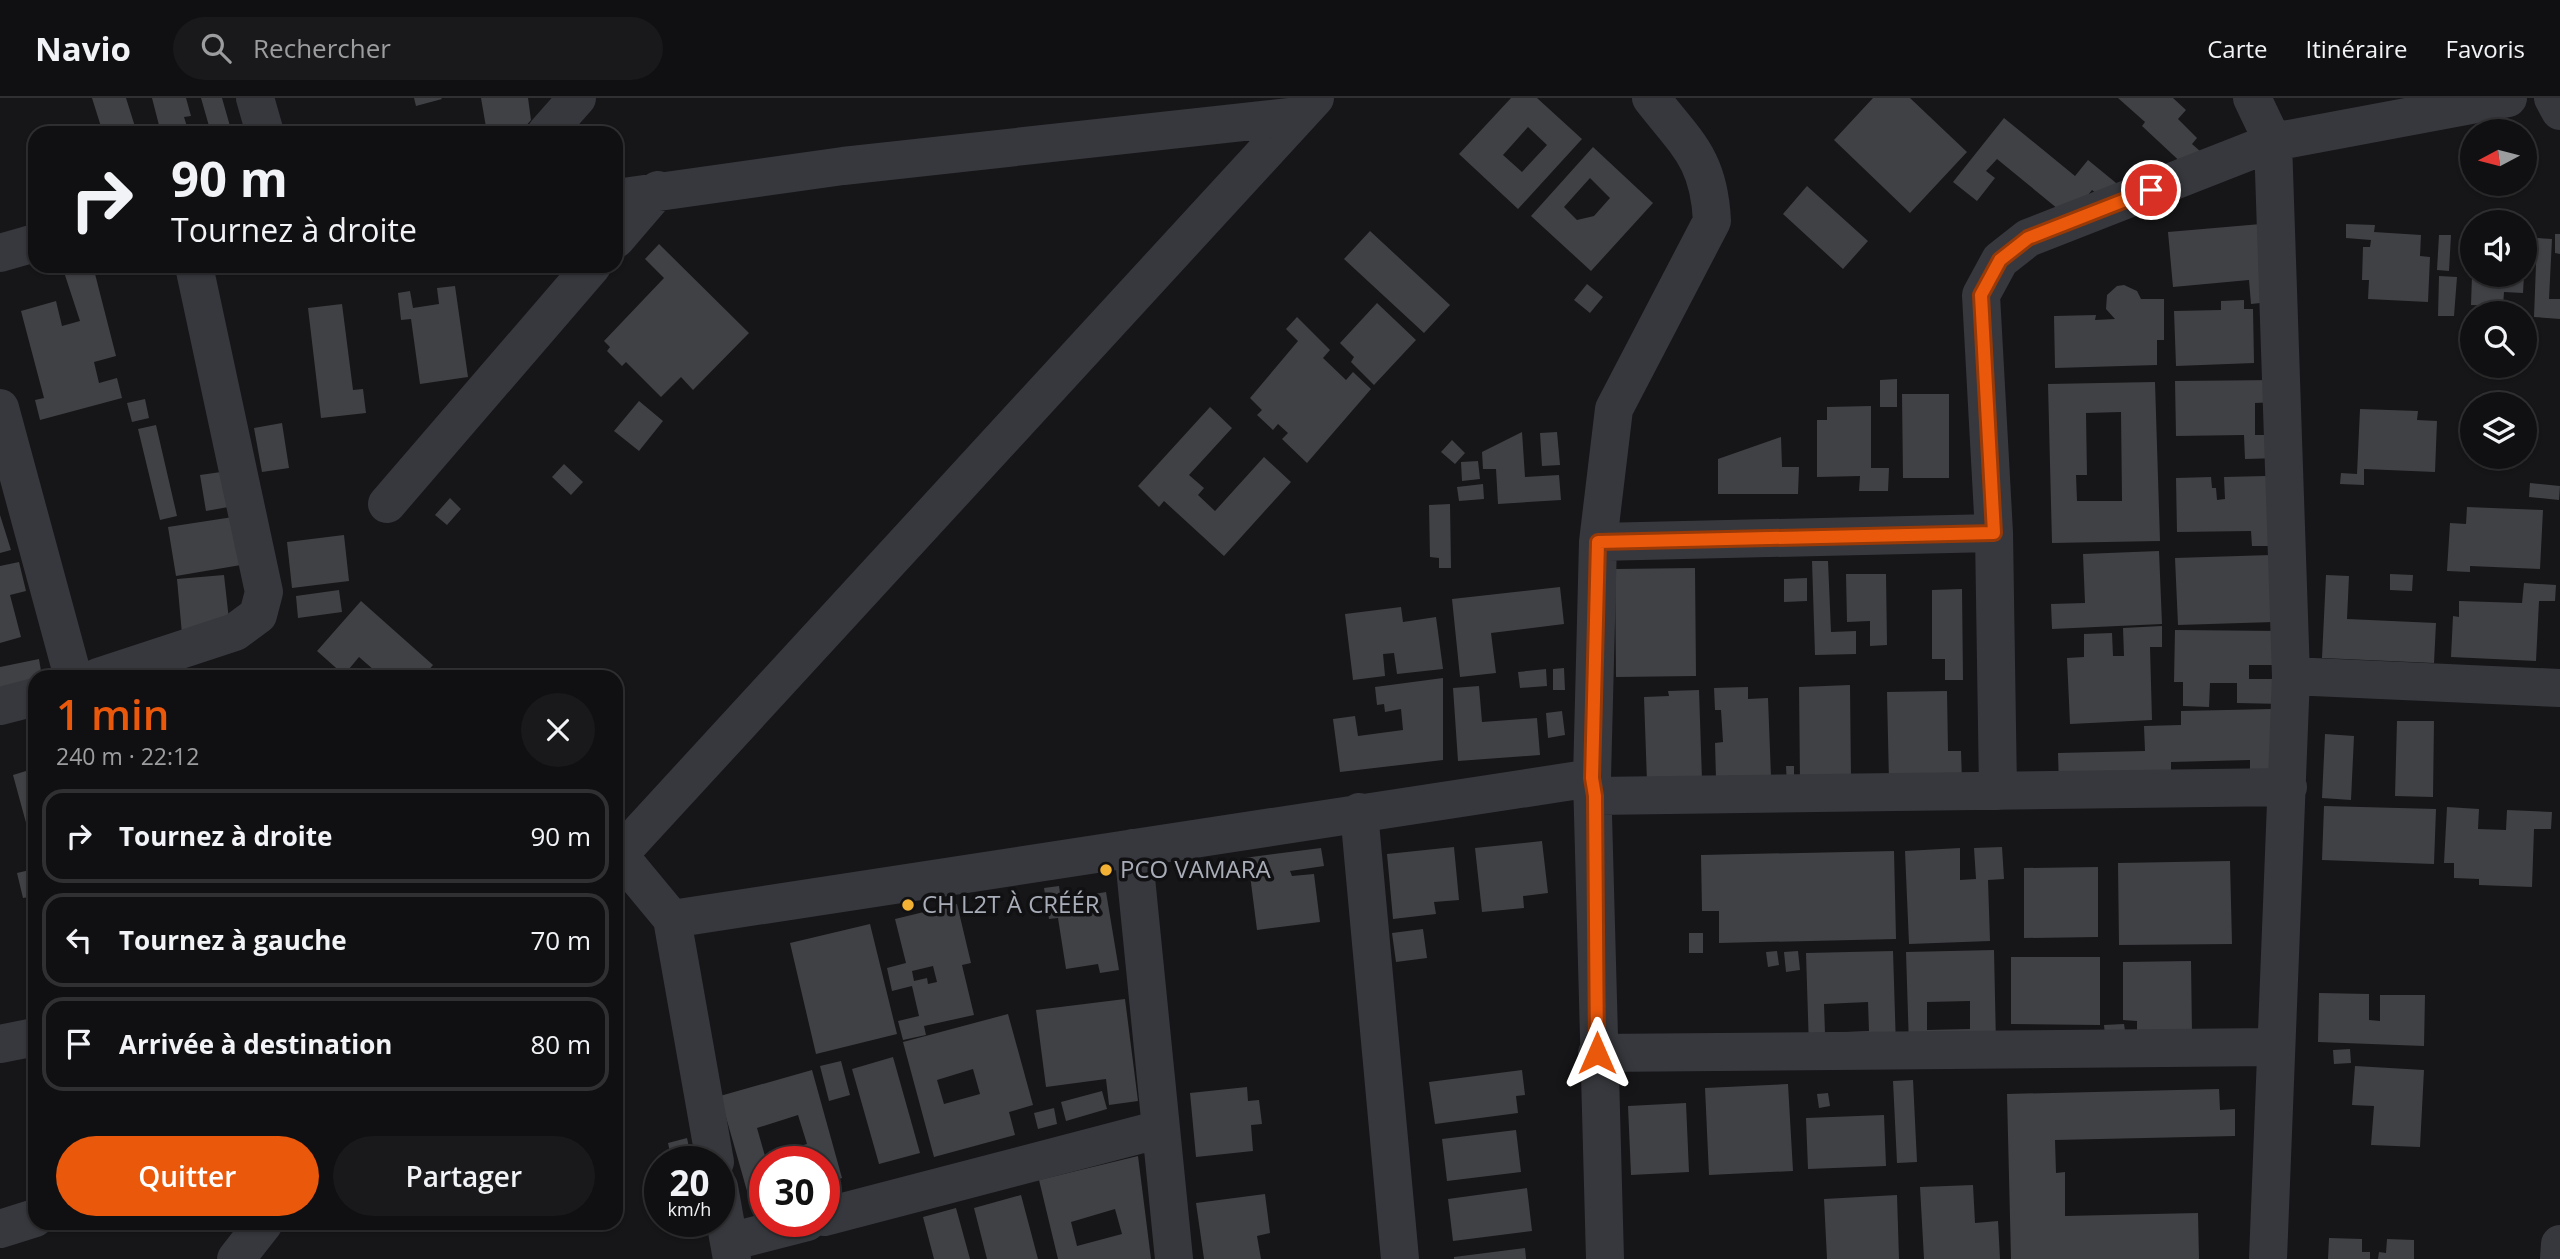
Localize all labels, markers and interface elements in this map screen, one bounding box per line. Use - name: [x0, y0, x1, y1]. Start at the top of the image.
- search box: [173, 17, 663, 80]
- text: Navio: [35, 26, 131, 71]
- icon: search: [197, 29, 235, 67]
- text: Rechercher: [253, 30, 391, 66]
- text: Carte: [2207, 32, 2268, 65]
- text: Itinéraire: [2306, 32, 2408, 65]
- text: Favoris: [2446, 32, 2525, 65]
- north arrow: [2460, 119, 2538, 196]
- map controls: [2460, 119, 2537, 469]
- text: 90 m: [171, 145, 288, 211]
- icon: right: [56, 154, 147, 245]
- pin: [2121, 160, 2181, 220]
- icon: arrive: [2132, 171, 2170, 209]
- text: Tournez à droite: [171, 208, 417, 251]
- button: sound: [2460, 210, 2537, 287]
- button: search: [2460, 301, 2537, 378]
- button: layers: [2460, 392, 2537, 469]
- text: 1 min: [56, 685, 169, 742]
- button: close: [521, 693, 595, 767]
- text: 240 m · 22:12: [56, 740, 199, 772]
- icon: right: [60, 817, 98, 855]
- text: Tournez à droite: [119, 818, 332, 854]
- text: 90 m: [530, 818, 591, 854]
- place label: PCO VAMARA: [1120, 852, 1272, 885]
- marker: PCO VAMARA: [1098, 862, 1114, 878]
- place label: CH L2T À CRÉÉR: [922, 887, 1100, 920]
- marker: CH L2T À CRÉÉR: [900, 897, 916, 913]
- icon: left: [60, 921, 98, 959]
- text: Tournez à gauche: [119, 922, 347, 958]
- text: 70 m: [530, 922, 591, 958]
- position arrow: [1560, 1016, 1634, 1090]
- icon: arrive: [60, 1025, 98, 1063]
- text: Arrivée à destination: [119, 1026, 392, 1062]
- text: 80 m: [530, 1026, 591, 1062]
- button: Quitter: [56, 1136, 319, 1216]
- button: Partager: [333, 1136, 595, 1216]
- speed limit sign: 30: [749, 1146, 840, 1237]
- text: 20: [669, 1159, 710, 1206]
- text: km/h: [668, 1197, 711, 1221]

